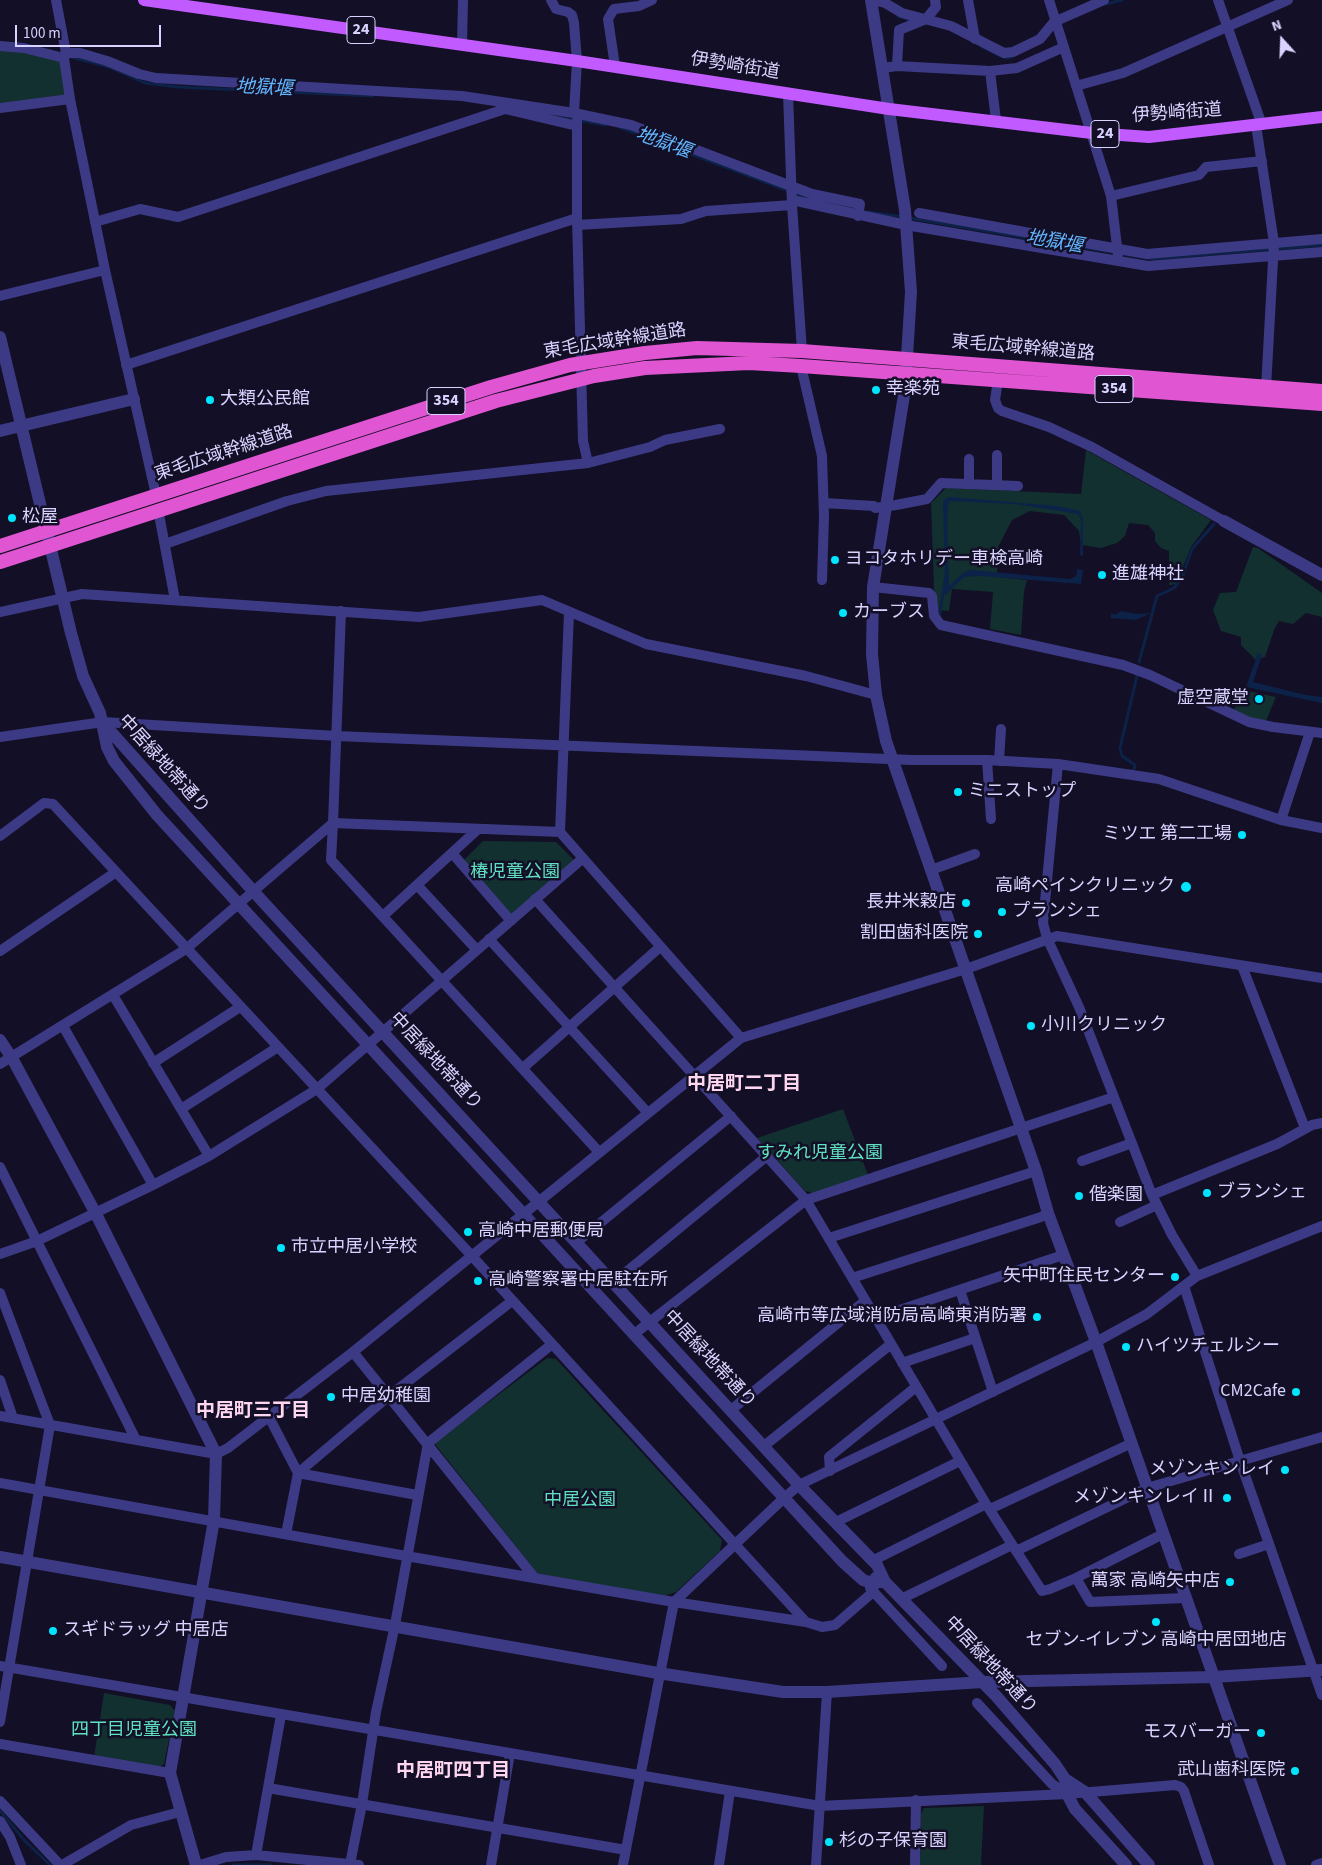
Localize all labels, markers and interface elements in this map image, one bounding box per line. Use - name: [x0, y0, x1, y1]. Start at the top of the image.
- scale bar: [18, 15, 164, 47]
- north arrow: [1257, 15, 1307, 65]
- text: N: [1269, 15, 1285, 37]
- road number: 24: [347, 16, 375, 44]
- text: 100 m: [23, 23, 61, 44]
- street label: 伊勢崎街道: [689, 49, 781, 85]
- water label: 地獄堰: [235, 76, 293, 102]
- street label: 伊勢崎街道: [1131, 100, 1223, 128]
- road number: 24: [1091, 120, 1119, 148]
- water label: 地獄堰: [632, 124, 694, 164]
- water label: 地獄堰: [1024, 227, 1084, 259]
- street label: 東毛広域幹線道路: [542, 320, 688, 364]
- street label: 東毛広域幹線道路: [950, 332, 1096, 366]
- road number: 354: [1095, 376, 1133, 402]
- place label: 幸楽苑: [886, 379, 940, 401]
- marker: 幸楽苑: [870, 384, 882, 396]
- road number: 354: [427, 388, 465, 414]
- place label: 大類公民館: [220, 389, 310, 411]
- marker: 大類公民館: [204, 394, 216, 406]
- street label: 東毛広域幹線道路: [152, 421, 296, 487]
- place label: 松屋: [22, 507, 58, 529]
- marker: 松屋: [6, 512, 18, 524]
- place label: ヨコタホリデー車検高崎: [845, 549, 1043, 571]
- marker: ヨコタホリデー車検高崎: [829, 554, 841, 566]
- place label: 進雄神社: [1112, 564, 1184, 586]
- marker: 進雄神社: [1096, 569, 1108, 581]
- place label: カーブス: [853, 602, 925, 624]
- marker: カーブス: [837, 607, 849, 619]
- place label: 虚空蔵堂: [1177, 688, 1249, 710]
- marker: 虚空蔵堂: [1253, 693, 1265, 705]
- street label: 中居緑地帯通り: [113, 711, 213, 819]
- place label: ミニストップ: [968, 781, 1076, 803]
- marker: ミニストップ: [952, 786, 964, 798]
- place label: ミツエ 第二工場: [1102, 824, 1232, 846]
- marker: ミツエ 第二工場: [1236, 829, 1248, 841]
- park label: 椿児童公園: [470, 862, 560, 884]
- place label: 高崎ペインクリニック: [995, 876, 1175, 898]
- marker: 高崎ペインクリニック: [1179, 880, 1193, 894]
- place label: 長井米穀店: [866, 892, 956, 914]
- marker: 長井米穀店: [960, 897, 972, 909]
- place label: プランシェ: [1012, 901, 1102, 923]
- marker: プランシェ: [996, 906, 1008, 918]
- place label: 割田歯科医院: [860, 923, 968, 945]
- marker: 割田歯科医院: [972, 928, 984, 940]
- street label: 中居緑地帯通り: [384, 1009, 486, 1115]
- place label: 小川クリニック: [1041, 1015, 1167, 1037]
- marker: 小川クリニック: [1025, 1020, 1037, 1032]
- district label: 中居町二丁目: [687, 1074, 801, 1096]
- park label: すみれ児童公園: [757, 1143, 883, 1165]
- place label: ブランシェ: [1217, 1182, 1307, 1204]
- place label: 偕楽園: [1089, 1185, 1143, 1207]
- marker: ブランシェ: [1201, 1187, 1213, 1199]
- marker: 偕楽園: [1073, 1190, 1085, 1202]
- place label: 高崎中居郵便局: [478, 1221, 604, 1243]
- marker: 高崎中居郵便局: [462, 1226, 474, 1238]
- place label: 市立中居小学校: [291, 1237, 417, 1259]
- marker: 市立中居小学校: [275, 1242, 287, 1254]
- place label: 矢中町住民センター: [1003, 1266, 1165, 1288]
- place label: 高崎警察署中居駐在所: [488, 1270, 668, 1292]
- marker: 矢中町住民センター: [1169, 1271, 1181, 1283]
- marker: 高崎警察署中居駐在所: [472, 1275, 484, 1287]
- place label: 高崎市等広域消防局高崎東消防署: [757, 1306, 1027, 1328]
- street label: 中居緑地帯通り: [658, 1307, 760, 1413]
- marker: 高崎市等広域消防局高崎東消防署: [1031, 1311, 1043, 1323]
- place label: ハイツチェルシー: [1136, 1336, 1280, 1358]
- marker: ハイツチェルシー: [1120, 1341, 1132, 1353]
- place label: CM2Cafe: [1220, 1381, 1286, 1403]
- place label: 中居幼稚園: [341, 1386, 431, 1408]
- marker: CM2Cafe: [1290, 1386, 1302, 1398]
- marker: 中居幼稚園: [325, 1391, 337, 1403]
- district label: 中居町三丁目: [196, 1401, 310, 1423]
- place label: メゾンキンレイ: [1149, 1459, 1275, 1481]
- marker: メゾンキンレイ: [1279, 1464, 1291, 1476]
- place label: メゾンキンレイⅡ: [1073, 1487, 1217, 1509]
- park label: 中居公園: [544, 1490, 616, 1512]
- marker: メゾンキンレイⅡ: [1221, 1492, 1233, 1504]
- place label: 萬家 高崎矢中店: [1090, 1571, 1220, 1593]
- marker: 萬家 高崎矢中店: [1224, 1576, 1236, 1588]
- street label: 中居緑地帯通り: [939, 1613, 1041, 1719]
- marker: セブン-イレブン 高崎中居団地店: [1150, 1616, 1162, 1628]
- place label: スギドラッグ 中居店: [63, 1620, 229, 1642]
- marker: スギドラッグ 中居店: [47, 1625, 59, 1637]
- place label: セブン-イレブン 高崎中居団地店: [1025, 1630, 1287, 1652]
- park label: 四丁目児童公園: [71, 1720, 197, 1742]
- place label: モスバーガー: [1143, 1722, 1251, 1744]
- marker: モスバーガー: [1255, 1727, 1267, 1739]
- place label: 武山歯科医院: [1177, 1760, 1285, 1782]
- district label: 中居町四丁目: [396, 1761, 510, 1783]
- marker: 武山歯科医院: [1289, 1765, 1301, 1777]
- place label: 杉の子保育園: [839, 1831, 947, 1853]
- marker: 杉の子保育園: [823, 1836, 835, 1848]

